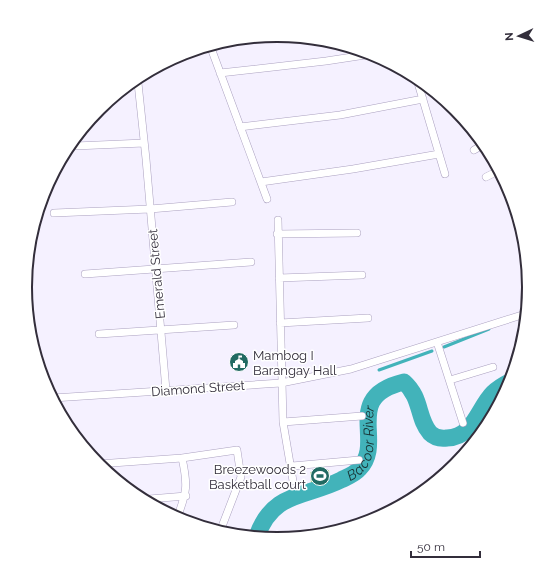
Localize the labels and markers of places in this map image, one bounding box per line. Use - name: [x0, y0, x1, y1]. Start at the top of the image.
- place label: Mambog I Barangay Hall: [253, 348, 337, 378]
- public building icon: Mambog I Barangay Hall: [228, 351, 250, 373]
- place label: Breezewoods 2 Basketball court: [209, 462, 307, 492]
- sports icon: Breezewoods 2 Basketball court: [309, 465, 331, 487]

